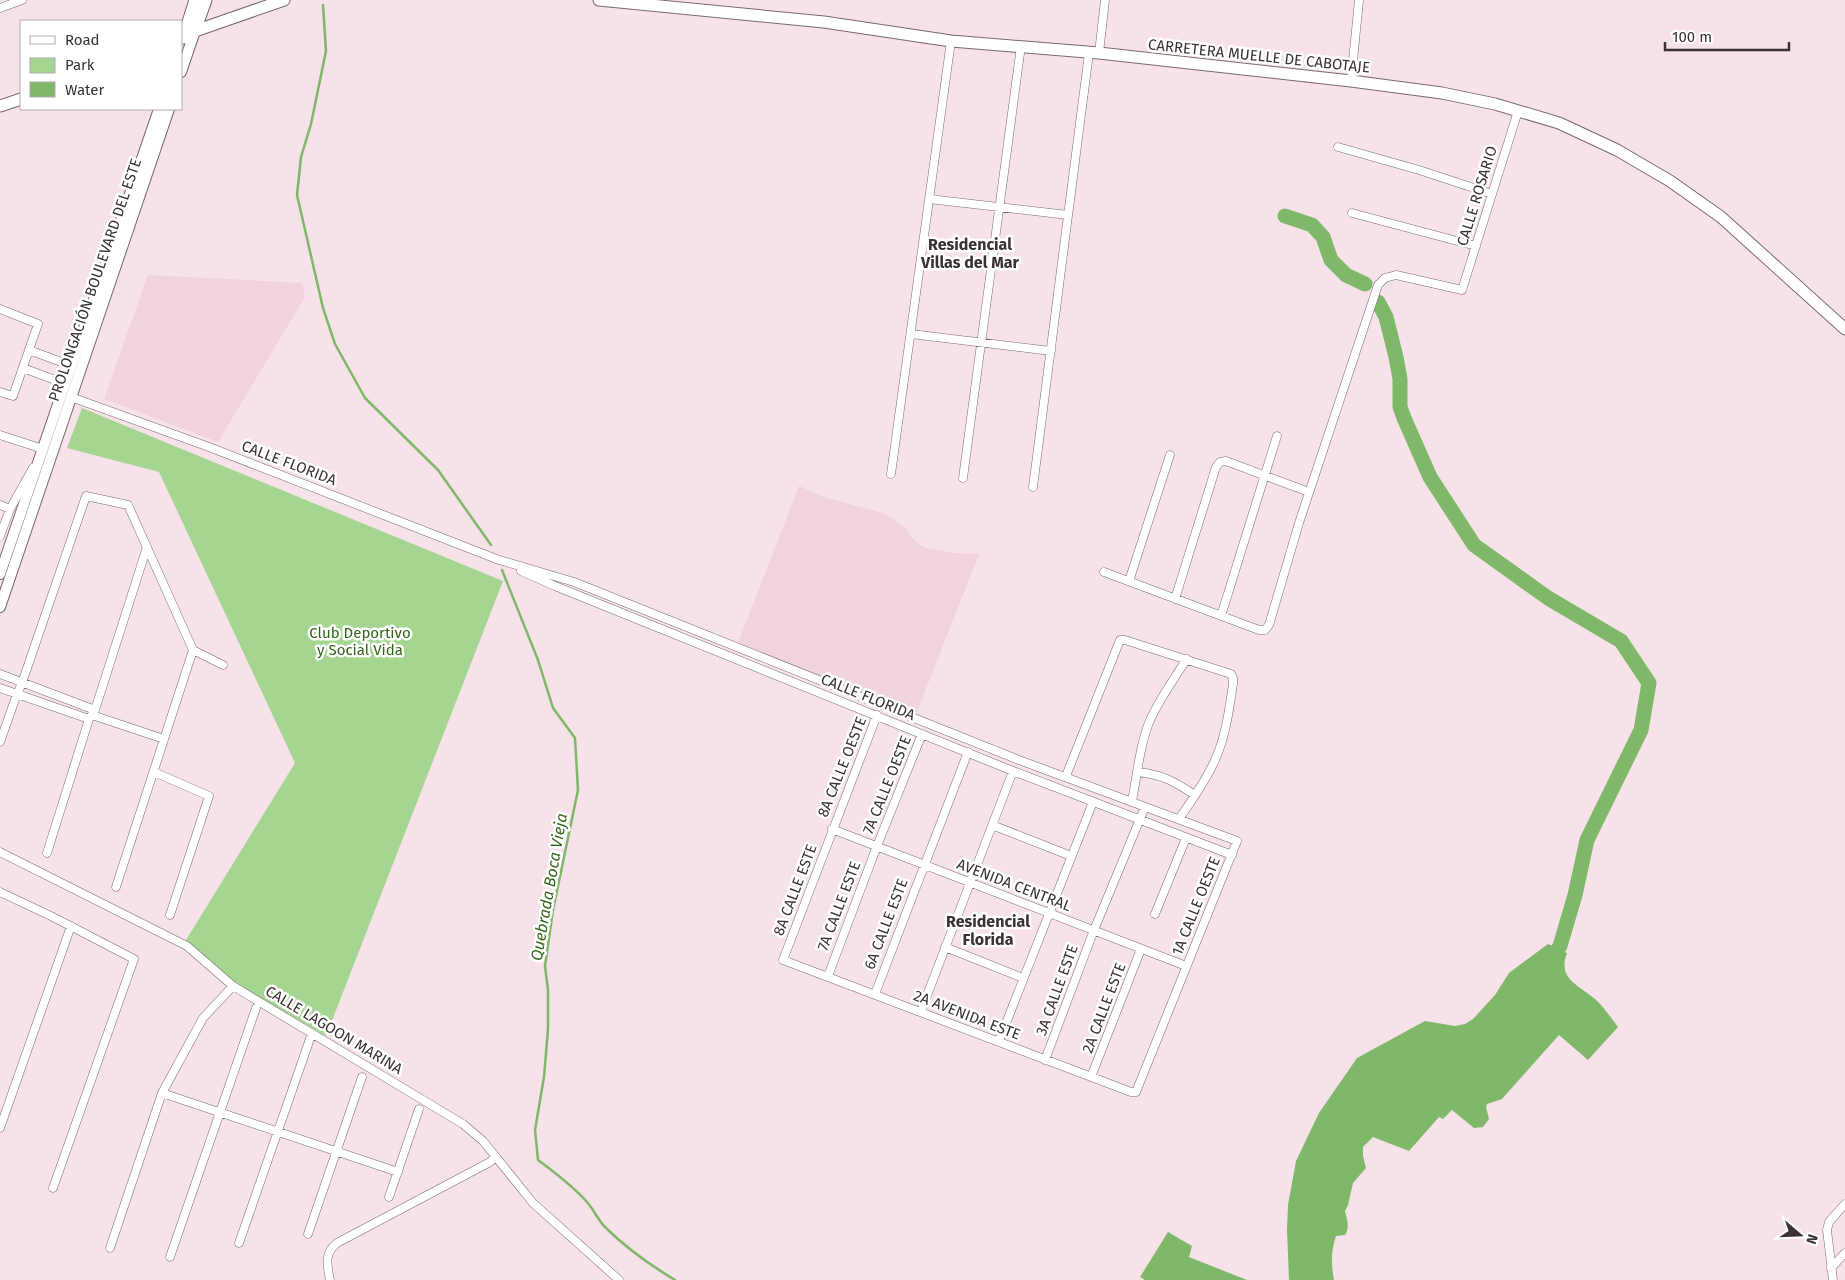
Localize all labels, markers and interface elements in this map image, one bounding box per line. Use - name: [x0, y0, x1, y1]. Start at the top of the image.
- legend: [20, 20, 182, 110]
- scale bar: [1665, 20, 1789, 52]
- text: 100 m: [1672, 28, 1712, 46]
- text: Road: [65, 31, 100, 49]
- street label: CARRETERA MUELLE DE CABOTAJE: [1147, 35, 1371, 77]
- text: Park: [65, 56, 95, 74]
- text: Water: [65, 81, 104, 99]
- street label: CALLE ROSARIO: [1453, 144, 1501, 248]
- street label: PROLONGACIÓN BOULEVARD DEL ESTE: [45, 156, 145, 404]
- district label: Residencial Villas del Mar: [920, 235, 1020, 272]
- street label: CALLE FLORIDA: [239, 437, 339, 489]
- park label: Club Deportivo y Social Vida: [309, 624, 411, 659]
- street label: CALLE FLORIDA: [818, 670, 918, 724]
- street label: 8A CALLE OESTE: [814, 714, 870, 820]
- street label: 7A CALLE OESTE: [859, 733, 915, 837]
- water label: Quebrada Boca Vieja: [527, 812, 571, 962]
- street label: 8A CALLE ESTE: [769, 842, 821, 938]
- street label: 1A CALLE OESTE: [1168, 854, 1224, 958]
- street label: AVENIDA CENTRAL: [954, 855, 1074, 915]
- street label: 7A CALLE ESTE: [814, 859, 864, 953]
- street label: 6A CALLE ESTE: [860, 876, 912, 972]
- district label: Residencial Florida: [946, 912, 1030, 949]
- street label: 3A CALLE ESTE: [1032, 942, 1082, 1038]
- street label: 2A CALLE ESTE: [1078, 960, 1130, 1056]
- street label: CALLE LAGOON MARINA: [262, 982, 406, 1078]
- street label: 2A AVENIDA ESTE: [911, 986, 1023, 1044]
- north arrow: [1775, 1210, 1825, 1260]
- text: N: [1802, 1232, 1821, 1246]

